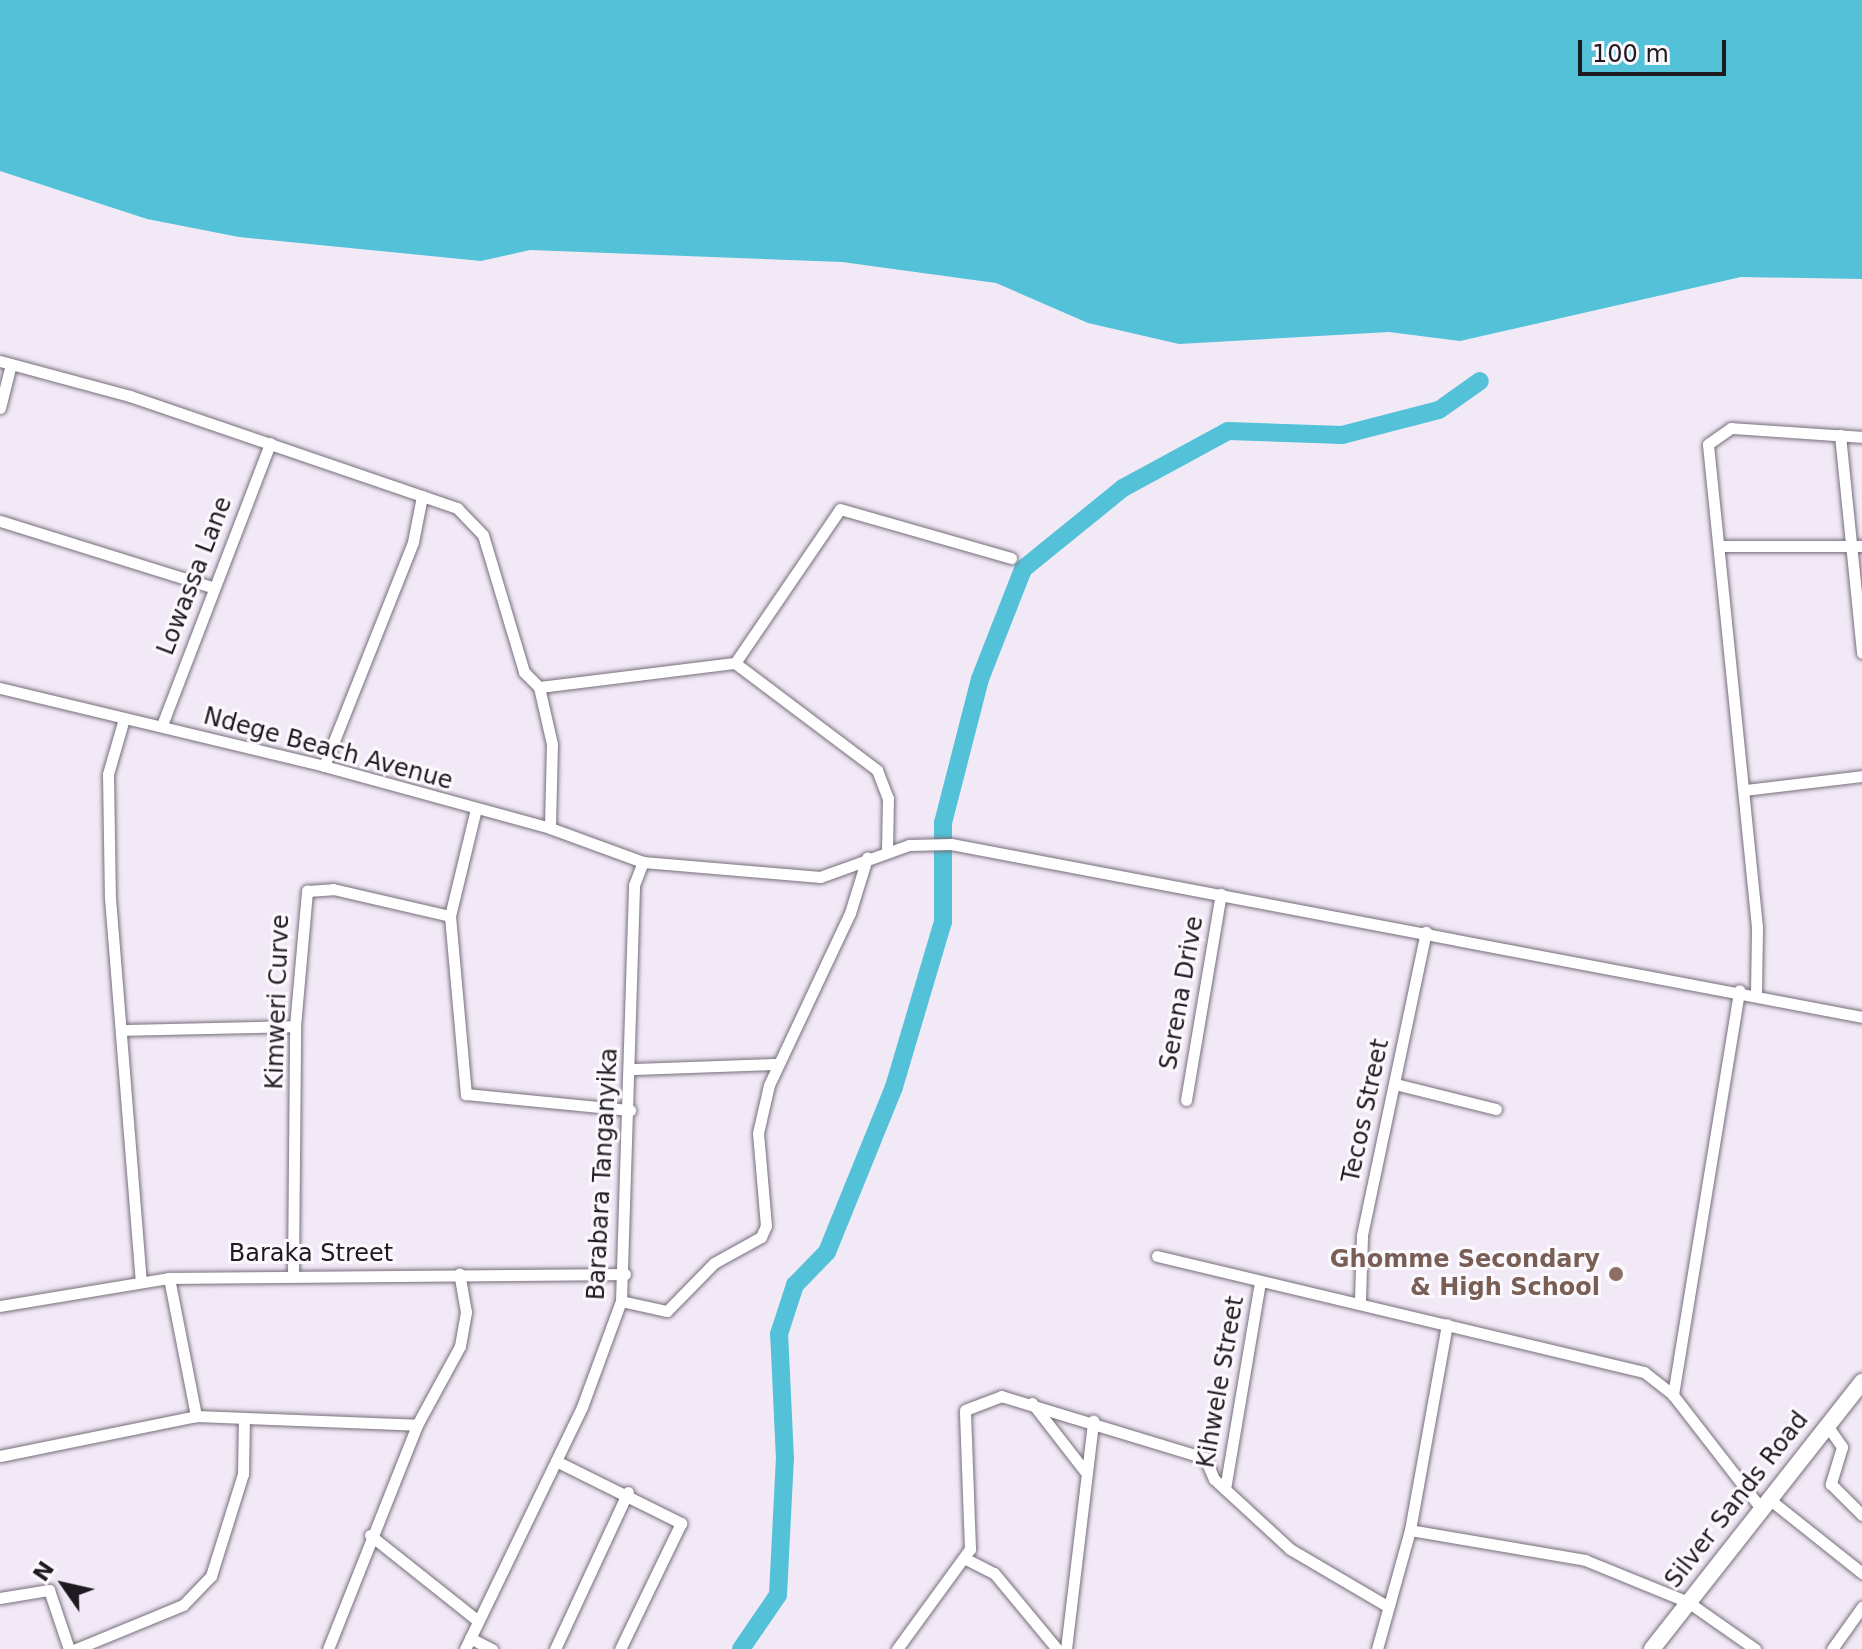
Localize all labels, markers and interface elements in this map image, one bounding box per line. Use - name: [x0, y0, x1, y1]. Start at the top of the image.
- scale bar: [1582, 24, 1730, 74]
- text: 100 m: [1592, 40, 1669, 68]
- street label: Lowassa Lane: [152, 493, 238, 659]
- street label: Ndege Beach Avenue: [200, 702, 456, 796]
- street label: Kimweri Curve: [261, 914, 295, 1090]
- street label: Serena Drive: [1154, 914, 1210, 1072]
- street label: Tecos Street: [1337, 1036, 1395, 1186]
- street label: Barabara Tanganyika: [582, 1047, 624, 1301]
- street label: Baraka Street: [229, 1240, 393, 1268]
- place label: Ghomme Secondary & High School: [1330, 1246, 1600, 1302]
- marker: Ghomme Secondary & High School: [1607, 1265, 1625, 1283]
- street label: Kihwele Street: [1192, 1294, 1250, 1470]
- street label: Silver Sands Road: [1659, 1406, 1815, 1594]
- north arrow: [24, 1545, 104, 1625]
- text: N: [28, 1557, 59, 1586]

